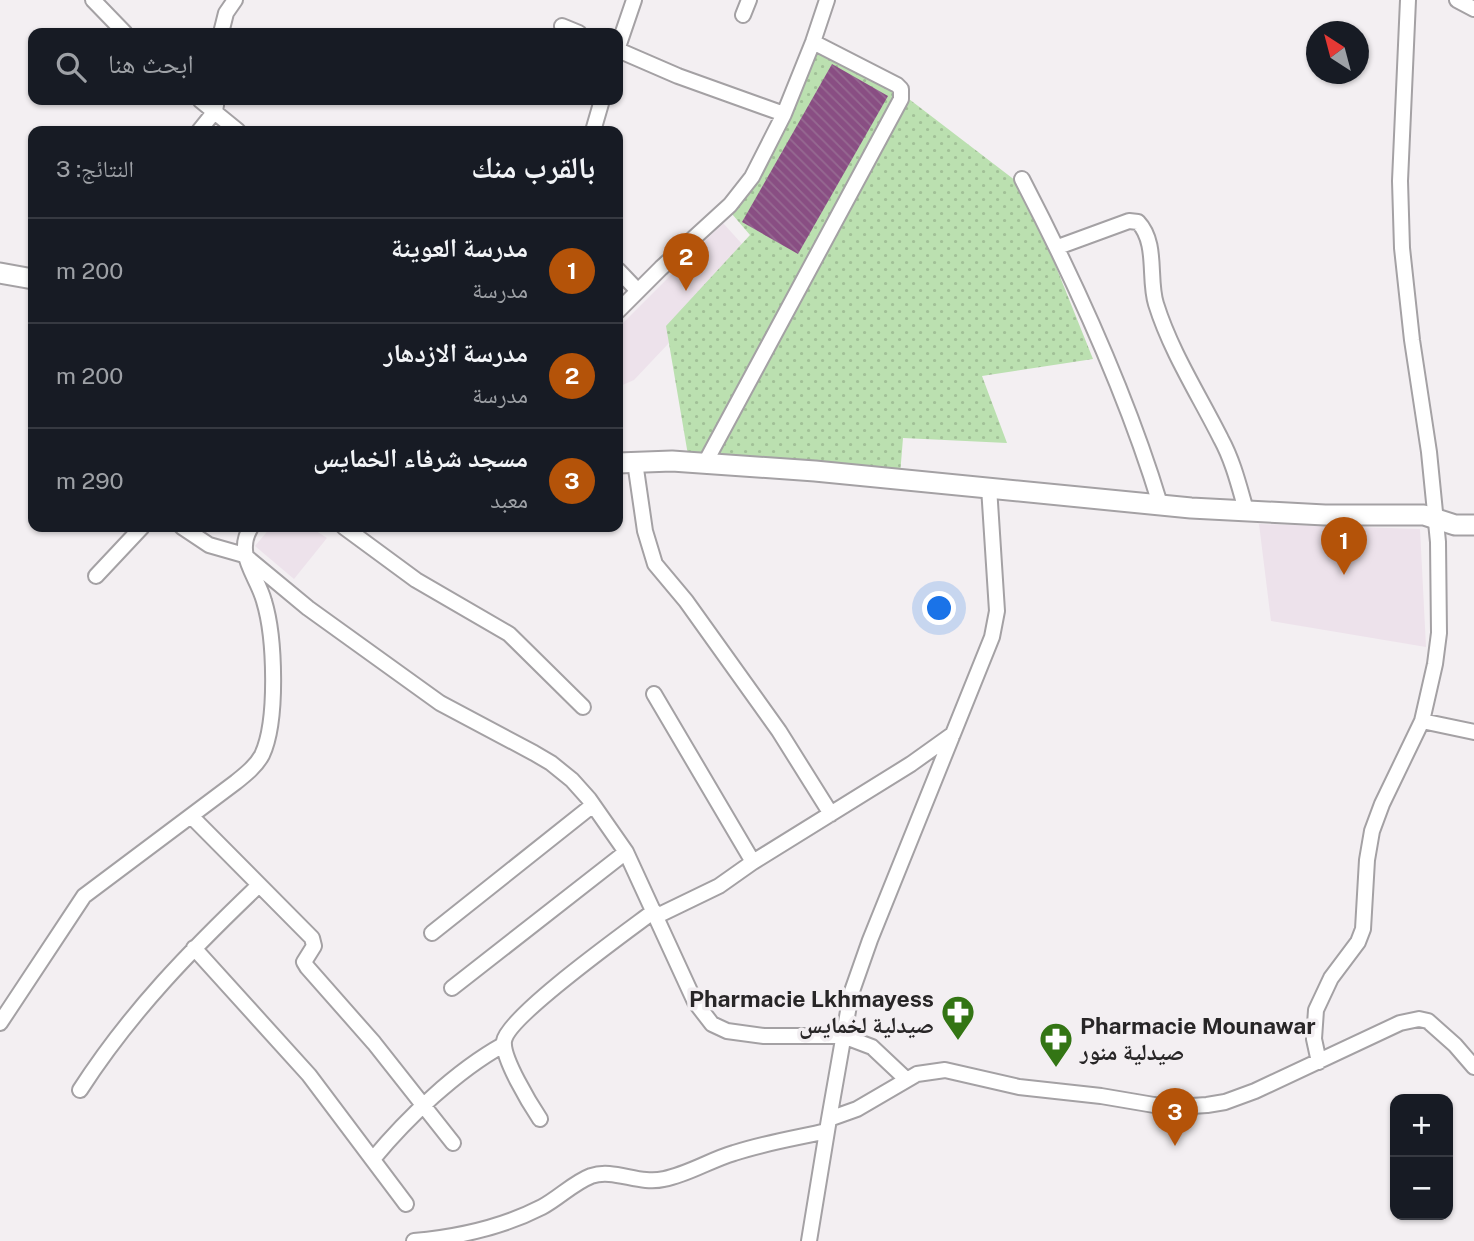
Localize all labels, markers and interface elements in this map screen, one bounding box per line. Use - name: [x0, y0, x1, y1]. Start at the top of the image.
- north arrow: [1306, 21, 1369, 84]
- search box: [28, 28, 623, 105]
- icon: search: [52, 48, 90, 86]
- text: ابحث هنا: [108, 48, 194, 79]
- text: بالقرب منك: [471, 149, 595, 185]
- text: النتائج: 3: [56, 155, 134, 182]
- text: مدرسة العوينة: [391, 232, 528, 263]
- pin: 2: [663, 233, 709, 291]
- text: 200 m: [56, 257, 123, 284]
- text: 1: [567, 257, 577, 284]
- text: مدرسة: [472, 276, 528, 303]
- text: مدرسة الازدهار: [384, 337, 528, 368]
- text: 200 m: [56, 362, 123, 389]
- text: 2: [565, 362, 579, 389]
- text: مدرسة: [472, 381, 528, 408]
- text: مسجد شرفاء الخمايس: [313, 442, 528, 473]
- text: 290 m: [56, 467, 124, 494]
- text: 3: [564, 467, 580, 494]
- text: معبد: [490, 486, 528, 513]
- pin: 1: [1321, 517, 1367, 575]
- your location: [922, 591, 956, 625]
- place label: Pharmacie Lkhmayess صيدلية لخمايس: [689, 985, 934, 1039]
- pharmacy icon: Pharmacie Lkhmayess صيدلية لخمايس: [939, 993, 977, 1042]
- place label: Pharmacie Mounawar صيدلية منور: [1079, 1012, 1316, 1066]
- pharmacy icon: Pharmacie Mounawar صيدلية منور: [1037, 1020, 1075, 1069]
- pin: 3: [1152, 1088, 1198, 1146]
- map controls: [1390, 1094, 1453, 1220]
- button: +: [1390, 1094, 1453, 1157]
- button: −: [1390, 1157, 1453, 1220]

